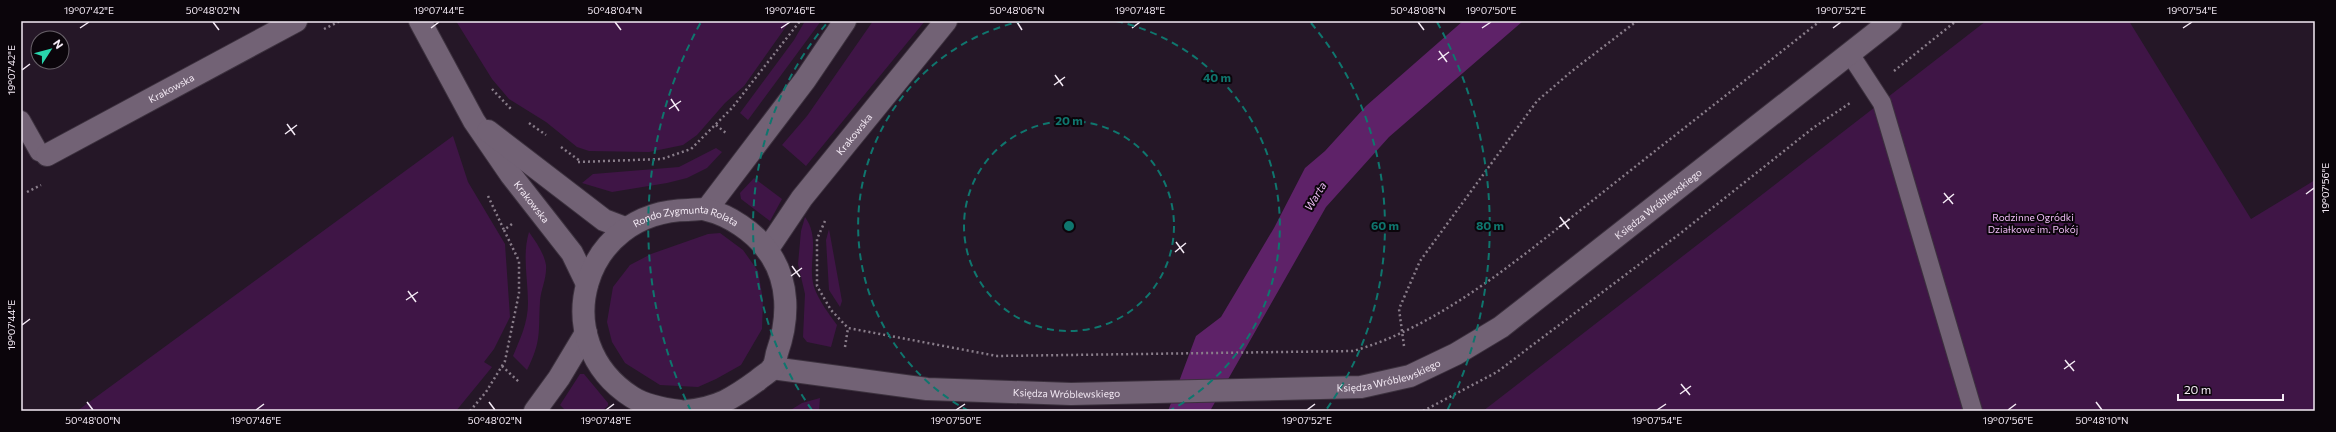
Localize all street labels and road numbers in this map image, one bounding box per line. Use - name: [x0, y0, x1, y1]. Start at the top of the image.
- street label: Krakowska: [146, 71, 196, 105]
- street label: Krakowska: [833, 111, 874, 157]
- street label: Księdza Wróblewskiego: [1612, 166, 1704, 242]
- street label: Krakowska: [512, 178, 552, 225]
- street label: Rondo Zygmunta Rolata: [631, 219, 741, 233]
- street label: Księdza Wróblewskiego: [1337, 356, 1442, 394]
- street label: Księdza Wróblewskiego: [1013, 386, 1120, 400]

